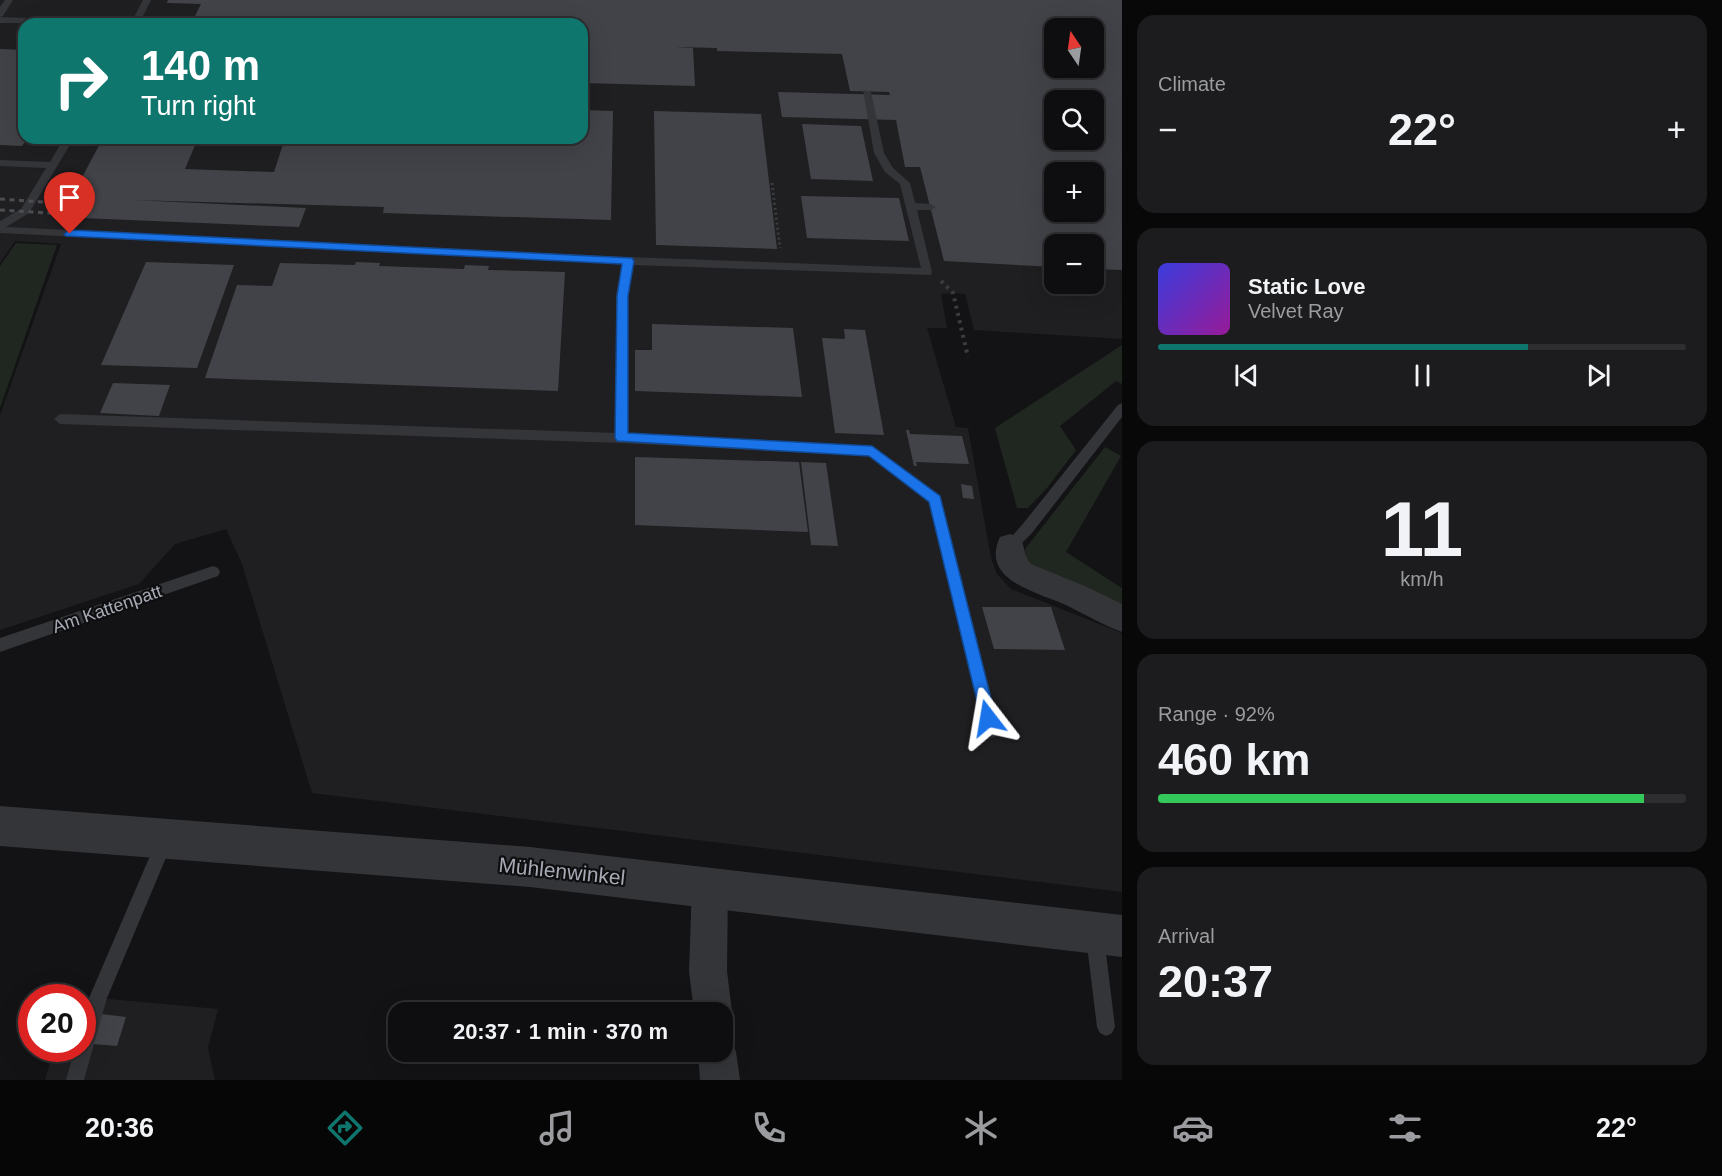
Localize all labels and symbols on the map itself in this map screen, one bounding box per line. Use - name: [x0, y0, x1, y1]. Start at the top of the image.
- north arrow: [1044, 18, 1104, 78]
- pin: [44, 172, 95, 234]
- street label: Am Kattenpatt: [50, 581, 164, 637]
- position arrow: [956, 686, 1020, 750]
- street label: Mühlenwinkel: [498, 853, 626, 889]
- speed limit sign: 20: [18, 984, 96, 1062]

